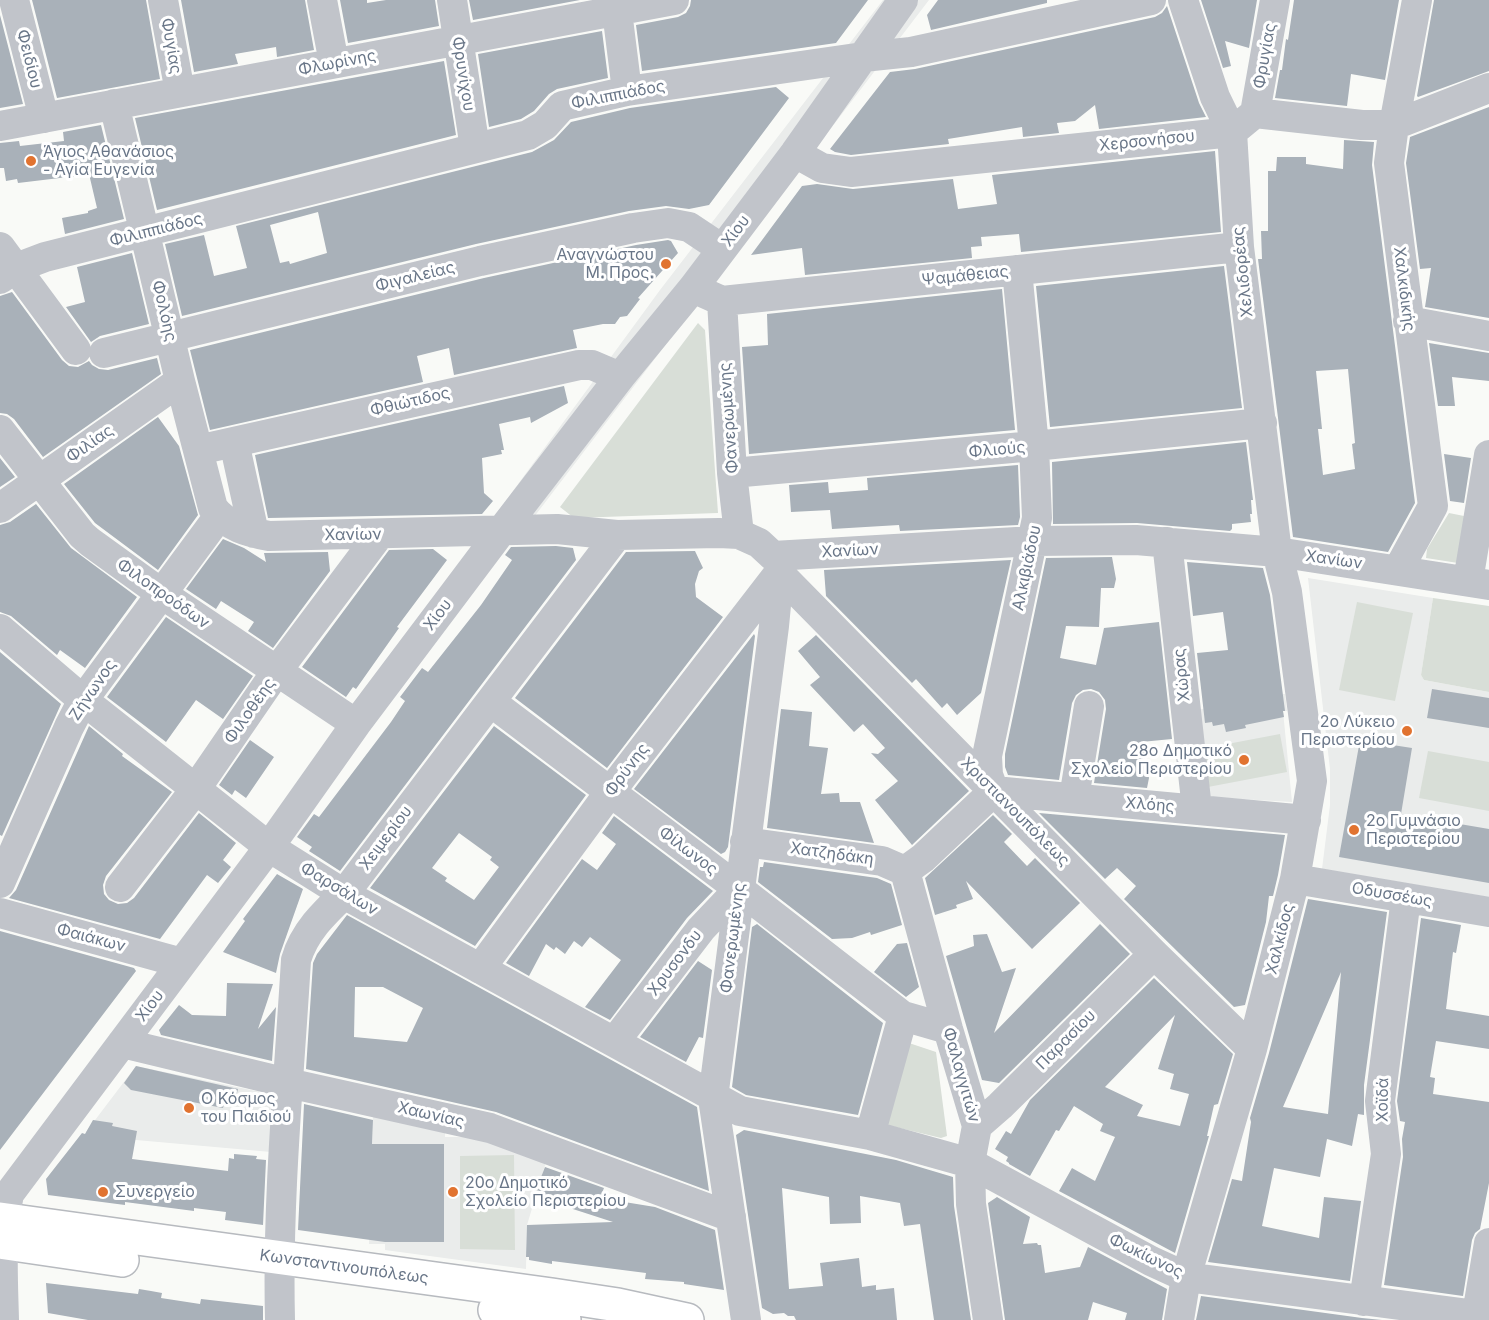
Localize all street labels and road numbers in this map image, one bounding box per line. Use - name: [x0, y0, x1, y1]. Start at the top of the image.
- street label: Φυγίας: [157, 16, 185, 76]
- street label: Φρυγίας: [1250, 22, 1280, 90]
- street label: Φειδίου: [12, 28, 46, 90]
- street label: Φρυνίχου: [448, 35, 478, 113]
- street label: Φλωρίνης: [297, 46, 377, 80]
- street label: Φιλιππιάδος: [569, 76, 667, 114]
- street label: Χερσονήσου: [1098, 126, 1196, 156]
- street label: Φιλιππιάδος: [107, 209, 205, 251]
- street label: Χίου: [718, 211, 754, 251]
- street label: Χελιδορέας: [1229, 226, 1257, 318]
- street label: Χαλκιδικής: [1389, 246, 1419, 332]
- street label: Φιγαλείας: [373, 258, 457, 296]
- street label: Ψαμάθειας: [921, 262, 1009, 290]
- street label: Φολόης: [148, 279, 180, 343]
- street label: Φανερωμένης: [716, 362, 742, 474]
- street label: Φθιώτιδος: [368, 384, 452, 420]
- street label: Φιλίας: [63, 421, 117, 467]
- street label: Φλιούς: [968, 438, 1026, 462]
- street label: Αλκιβιάδου: [1009, 523, 1045, 613]
- street label: Χανίων: [324, 525, 382, 545]
- street label: Χανίων: [821, 540, 879, 562]
- street label: Χανίων: [1304, 547, 1364, 573]
- street label: Φιλοπροόδων: [113, 555, 213, 633]
- street label: Χίου: [420, 595, 456, 635]
- street label: Χώρας: [1170, 647, 1194, 703]
- street label: Ζήνωνος: [66, 656, 120, 724]
- street label: Φιλοθέης: [220, 675, 280, 747]
- street label: Φρύνης: [601, 740, 653, 800]
- street label: Χριστιανουπόλεως: [957, 754, 1073, 870]
- street label: Χλόης: [1125, 793, 1175, 817]
- street label: Χειμερίου: [356, 802, 416, 874]
- street label: Φίλωνος: [655, 823, 721, 879]
- street label: Χατζηδάκη: [789, 839, 875, 869]
- street label: Φαρσάλων: [297, 858, 381, 920]
- street label: Οδυσσέως: [1350, 878, 1434, 912]
- street label: Φανερωμένης: [717, 882, 749, 994]
- street label: Χαλκίδος: [1262, 902, 1298, 976]
- street label: Φαιάκων: [55, 920, 127, 956]
- street label: Χρυσονδυ: [644, 926, 706, 1000]
- street label: Χίου: [132, 986, 168, 1026]
- street label: Παρασίου: [1032, 1006, 1100, 1074]
- street label: Φαλαγγιτών: [938, 1025, 984, 1125]
- street label: Χοϊδά: [1373, 1078, 1393, 1122]
- street label: Χαωνίας: [396, 1098, 466, 1132]
- street label: Φωκίωνος: [1106, 1230, 1186, 1282]
- street label: Κωνσταντινουπόλεως: [258, 1246, 430, 1288]

